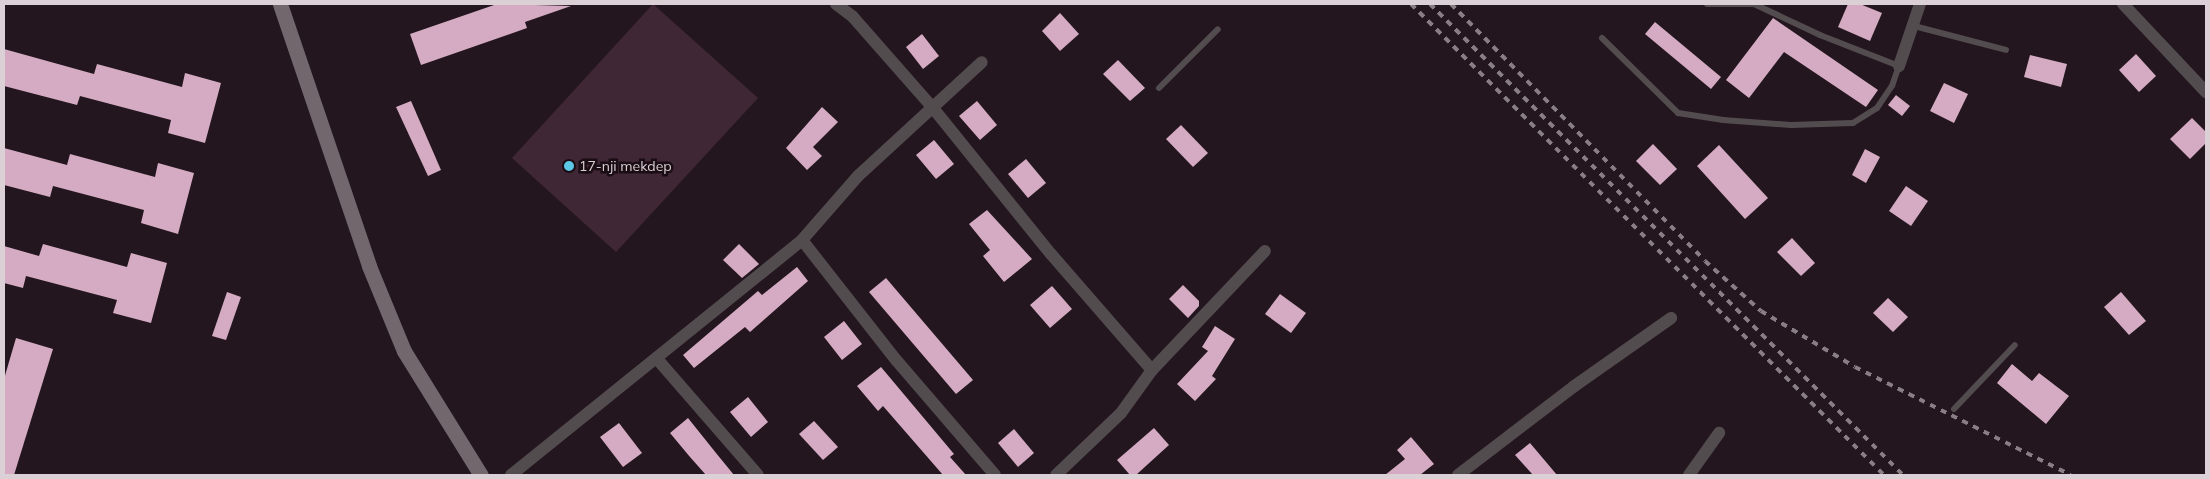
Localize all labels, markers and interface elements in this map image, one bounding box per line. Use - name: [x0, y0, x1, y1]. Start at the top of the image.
- place label: 17-nji mekdep: [579, 158, 672, 174]
- marker: 17-nji mekdep: [563, 160, 575, 172]

